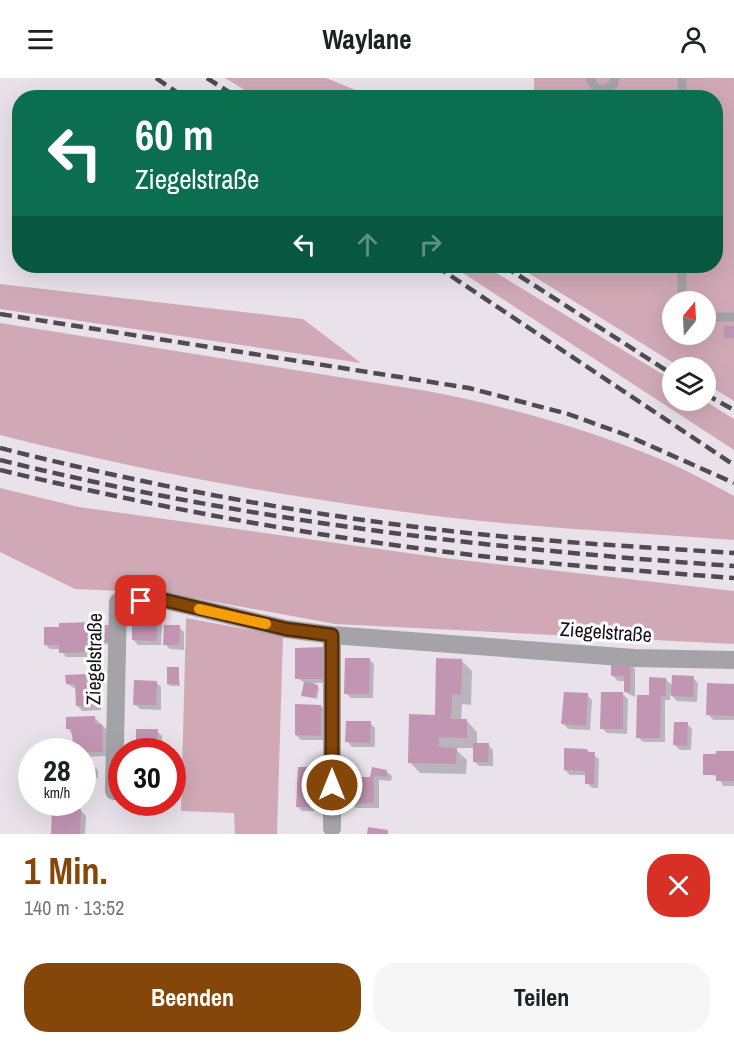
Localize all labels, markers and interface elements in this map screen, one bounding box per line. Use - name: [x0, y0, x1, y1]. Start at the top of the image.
- text: Waylane: [322, 21, 412, 57]
- icon: menu: [24, 23, 57, 56]
- icon: person: [677, 23, 710, 56]
- text: 60 m: [135, 107, 214, 163]
- icon: left: [36, 114, 114, 192]
- text: Ziegelstraße: [135, 161, 259, 197]
- icon: left: [288, 228, 321, 261]
- icon: ahead: [351, 228, 384, 261]
- icon: right: [414, 228, 447, 261]
- north arrow: [662, 291, 716, 345]
- map controls: [662, 291, 716, 411]
- button: layers: [662, 357, 716, 411]
- pin: [115, 575, 166, 626]
- icon: arrive: [124, 584, 157, 617]
- street label: Ziegelstraße: [79, 613, 108, 705]
- street label: Ziegelstraße: [559, 615, 653, 648]
- speed limit sign: 30: [108, 738, 186, 816]
- text: 28: [43, 750, 71, 790]
- position arrow: [300, 753, 364, 817]
- text: km/h: [44, 782, 70, 803]
- text: 1 Min.: [24, 847, 108, 895]
- button: close: [647, 854, 710, 917]
- text: 140 m · 13:52: [24, 894, 124, 921]
- button: Beenden: [24, 963, 361, 1032]
- button: Teilen: [373, 963, 710, 1032]

